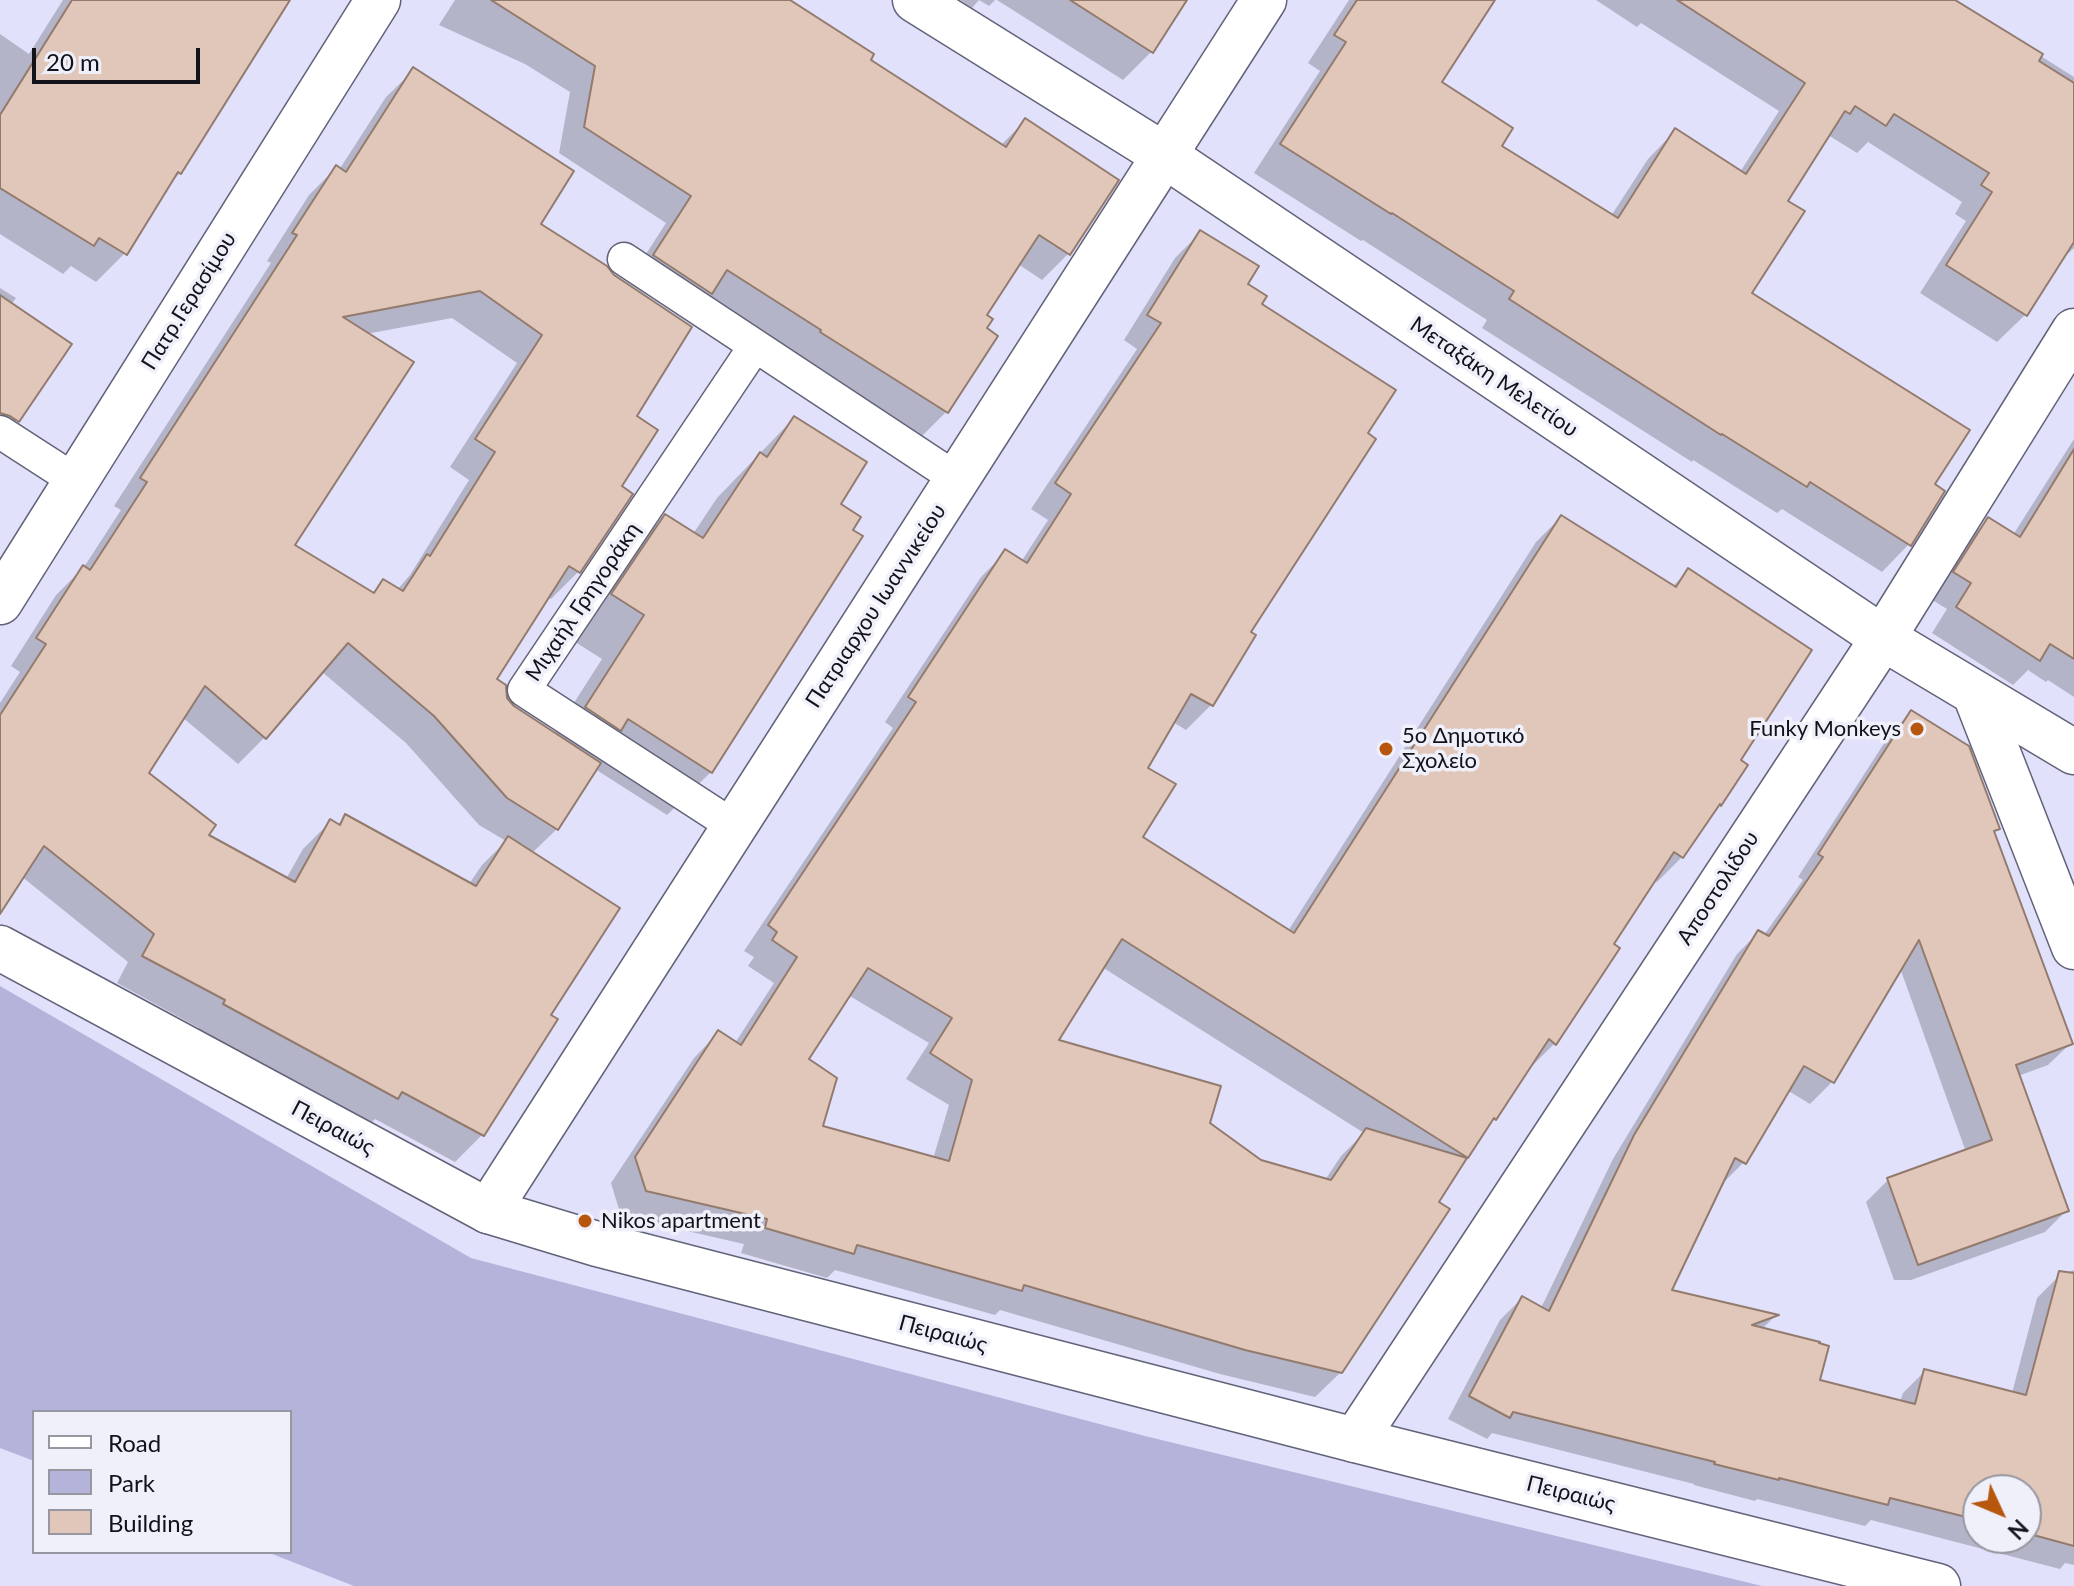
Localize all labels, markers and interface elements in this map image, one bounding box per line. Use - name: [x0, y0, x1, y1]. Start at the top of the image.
- scale bar: [36, 32, 204, 82]
- text: 20 m: [46, 47, 100, 76]
- street label: Πατρ.Γερασίμου: [136, 227, 242, 375]
- street label: Μεταξάκη Μελετίου: [1405, 311, 1583, 443]
- street label: Πατριαρχου Ιωαννικείου: [800, 499, 952, 713]
- street label: Μιχαήλ Γρηγοράκη: [520, 518, 646, 686]
- place label: Funky Monkeys: [1749, 716, 1901, 742]
- marker: Funky Monkeys: [1908, 720, 1926, 738]
- place label: 5ο Δημοτικό Σχολείο: [1402, 723, 1525, 774]
- marker: 5ο Δημοτικό Σχολείο: [1377, 740, 1395, 758]
- street label: Αποστολίδου: [1671, 826, 1765, 950]
- street label: Πειραιώς: [287, 1095, 379, 1161]
- place label: Nikos apartment: [601, 1208, 761, 1234]
- marker: Nikos apartment: [576, 1212, 594, 1230]
- street label: Πειραιώς: [896, 1310, 990, 1358]
- legend: [32, 1410, 292, 1554]
- text: Road: [108, 1428, 161, 1457]
- text: Park: [108, 1468, 155, 1497]
- street label: Πειραιώς: [1524, 1470, 1618, 1518]
- north arrow: [1962, 1474, 2042, 1554]
- text: Building: [108, 1508, 193, 1537]
- text: N: [2003, 1514, 2034, 1545]

